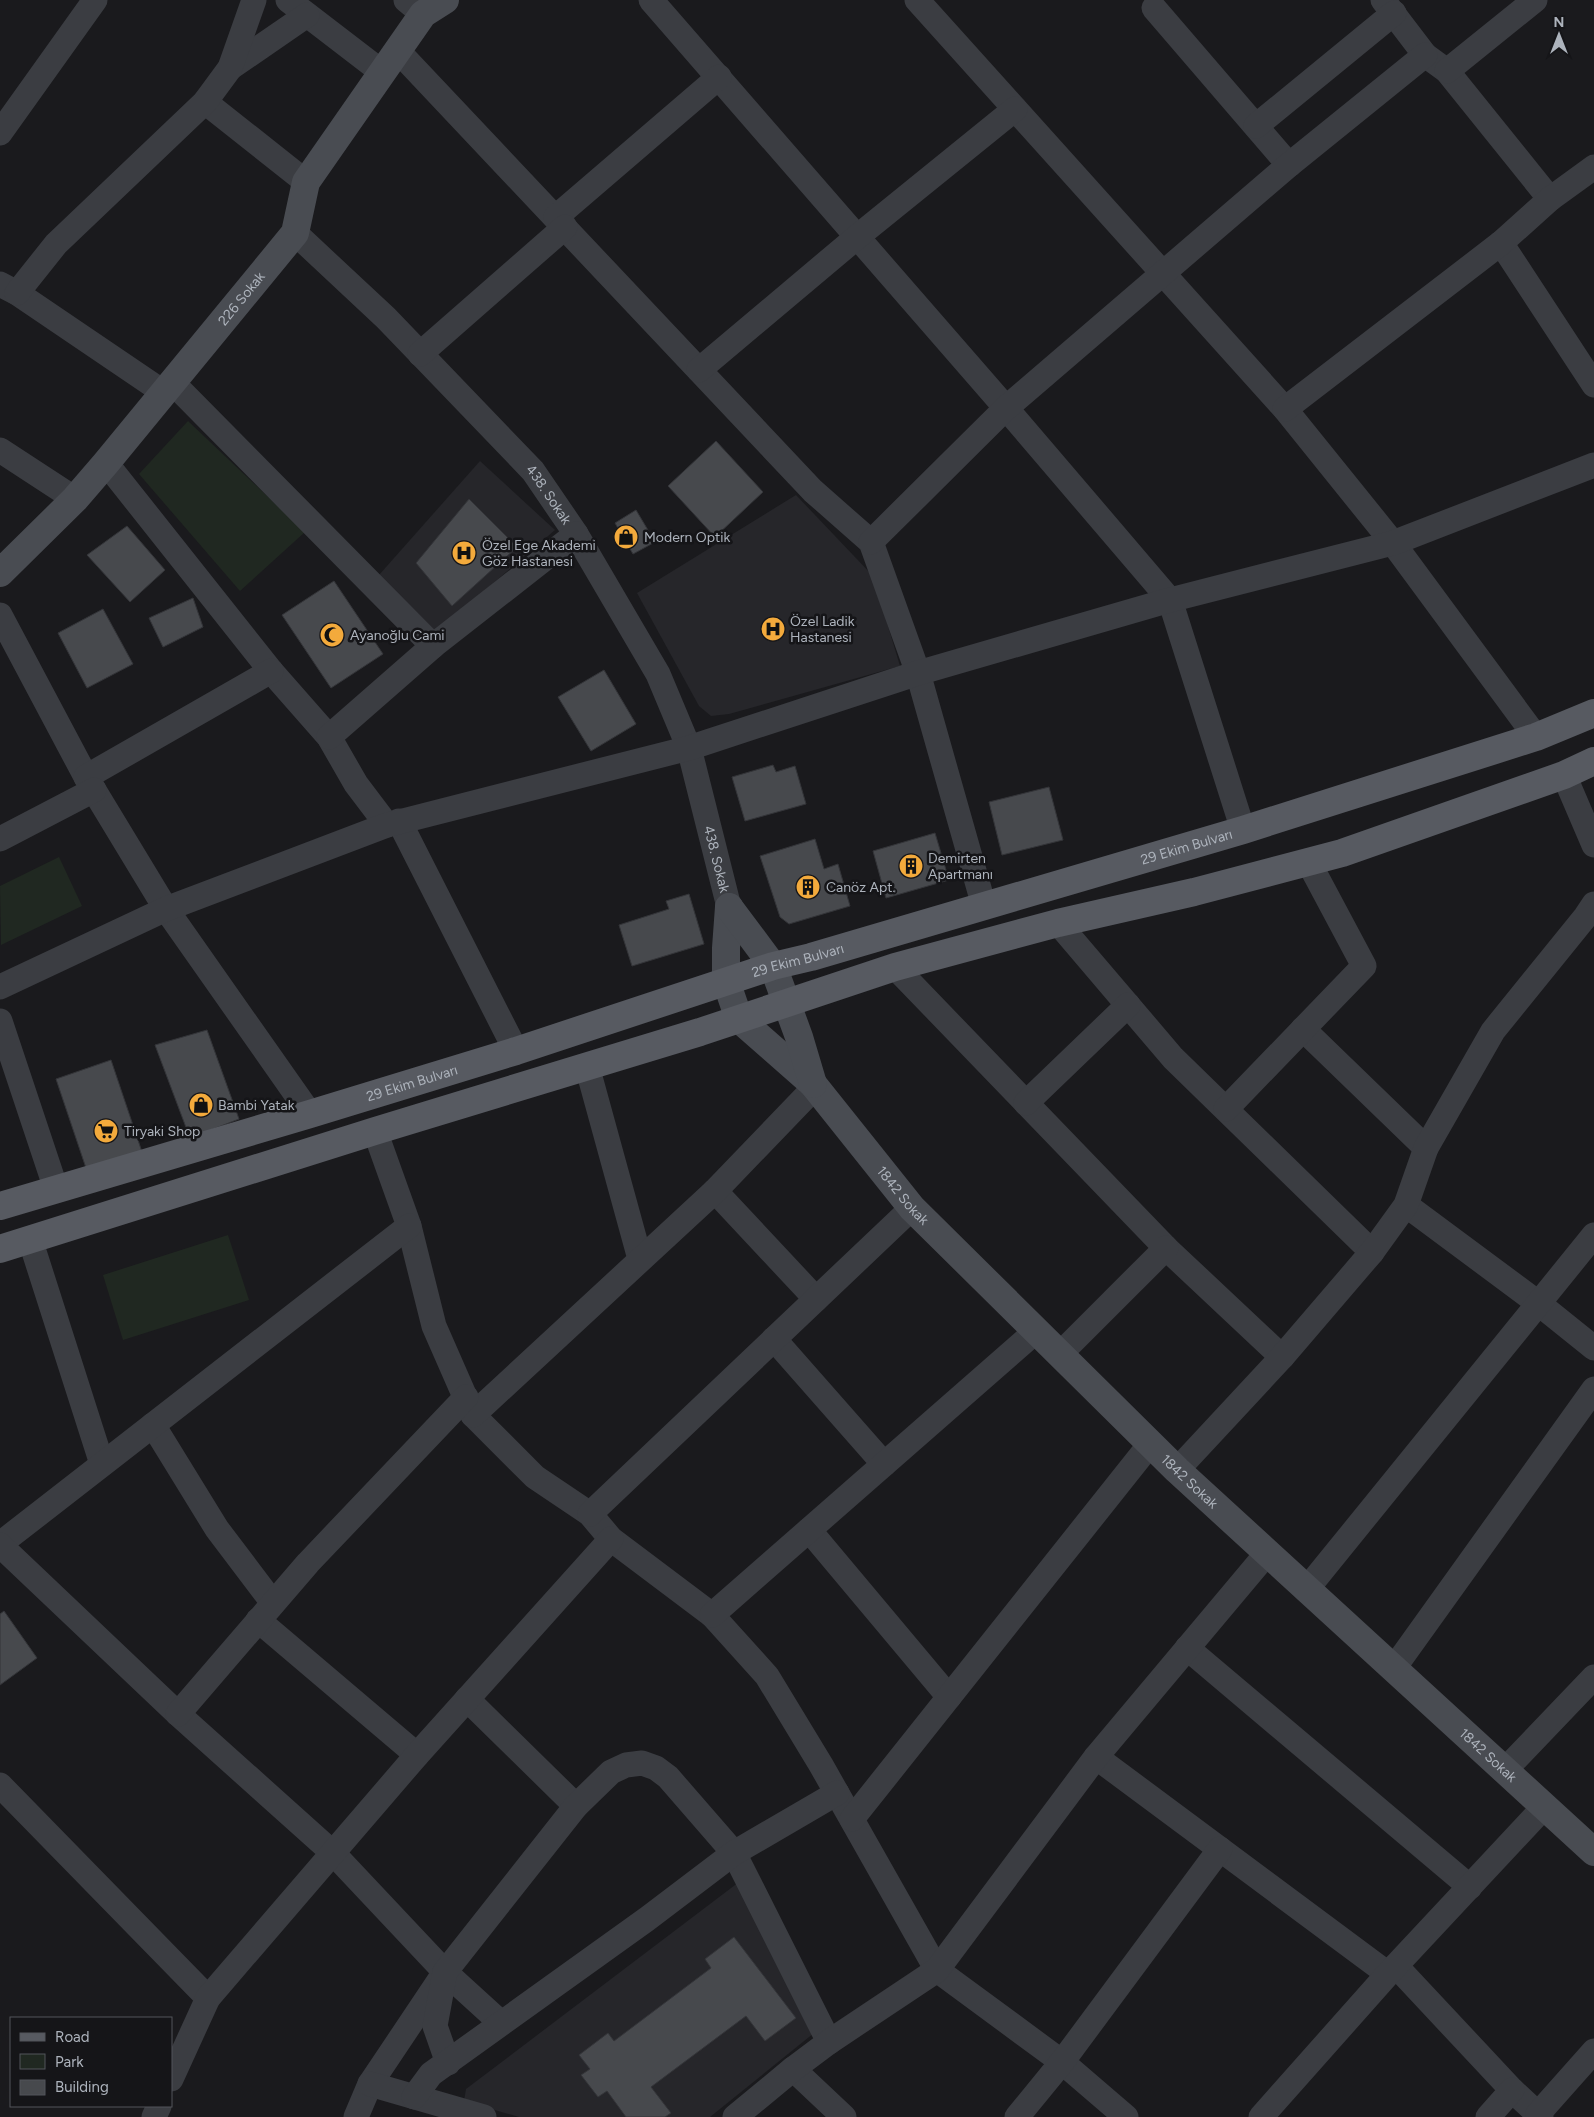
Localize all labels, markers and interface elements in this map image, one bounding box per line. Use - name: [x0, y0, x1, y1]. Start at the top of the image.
- north arrow: [1534, 10, 1584, 60]
- text: N: [1554, 14, 1564, 31]
- street label: 226 Sokak: [214, 268, 268, 329]
- street label: 438. Sokak: [523, 461, 575, 528]
- shop icon: Modern Optik: [613, 524, 639, 550]
- place label: Modern Optik: [644, 529, 730, 546]
- place label: Özel Ege Akademi Göz Hastanesi: [482, 537, 596, 570]
- hospital icon: Özel Ege Akademi Göz Hastanesi: [451, 540, 477, 566]
- place label: Özel Ladik Hastanesi: [790, 613, 855, 646]
- hospital icon: Özel Ladik Hastanesi: [760, 616, 786, 642]
- mosque icon: Ayanoğlu Cami: [319, 622, 345, 648]
- place label: Ayanoğlu Cami: [350, 627, 445, 644]
- street label: 438. Sokak: [700, 824, 734, 895]
- street label: 29 Ekim Bulvarı: [1139, 825, 1234, 868]
- place label: Demirten Apartmanı: [928, 850, 993, 883]
- building icon: Demirten Apartmanı: [898, 853, 924, 879]
- building icon: Canöz Apt.: [795, 874, 821, 900]
- place label: Canöz Apt.: [826, 879, 896, 896]
- street label: 29 Ekim Bulvarı: [750, 939, 846, 981]
- street label: 29 Ekim Bulvarı: [364, 1061, 460, 1105]
- shop icon: Bambi Yatak: [188, 1092, 214, 1118]
- place label: Bambi Yatak: [218, 1097, 295, 1114]
- supermarket icon: Tiryaki Shop: [93, 1118, 119, 1144]
- place label: Tiryaki Shop: [124, 1123, 200, 1140]
- street label: 1842 Sokak: [873, 1163, 933, 1229]
- street label: 1842 Sokak: [1158, 1451, 1222, 1512]
- street label: 1842 Sokak: [1456, 1725, 1520, 1786]
- legend: [10, 2017, 172, 2107]
- text: Road: [55, 2028, 90, 2046]
- text: Park: [55, 2053, 84, 2071]
- text: Building: [55, 2078, 109, 2096]

